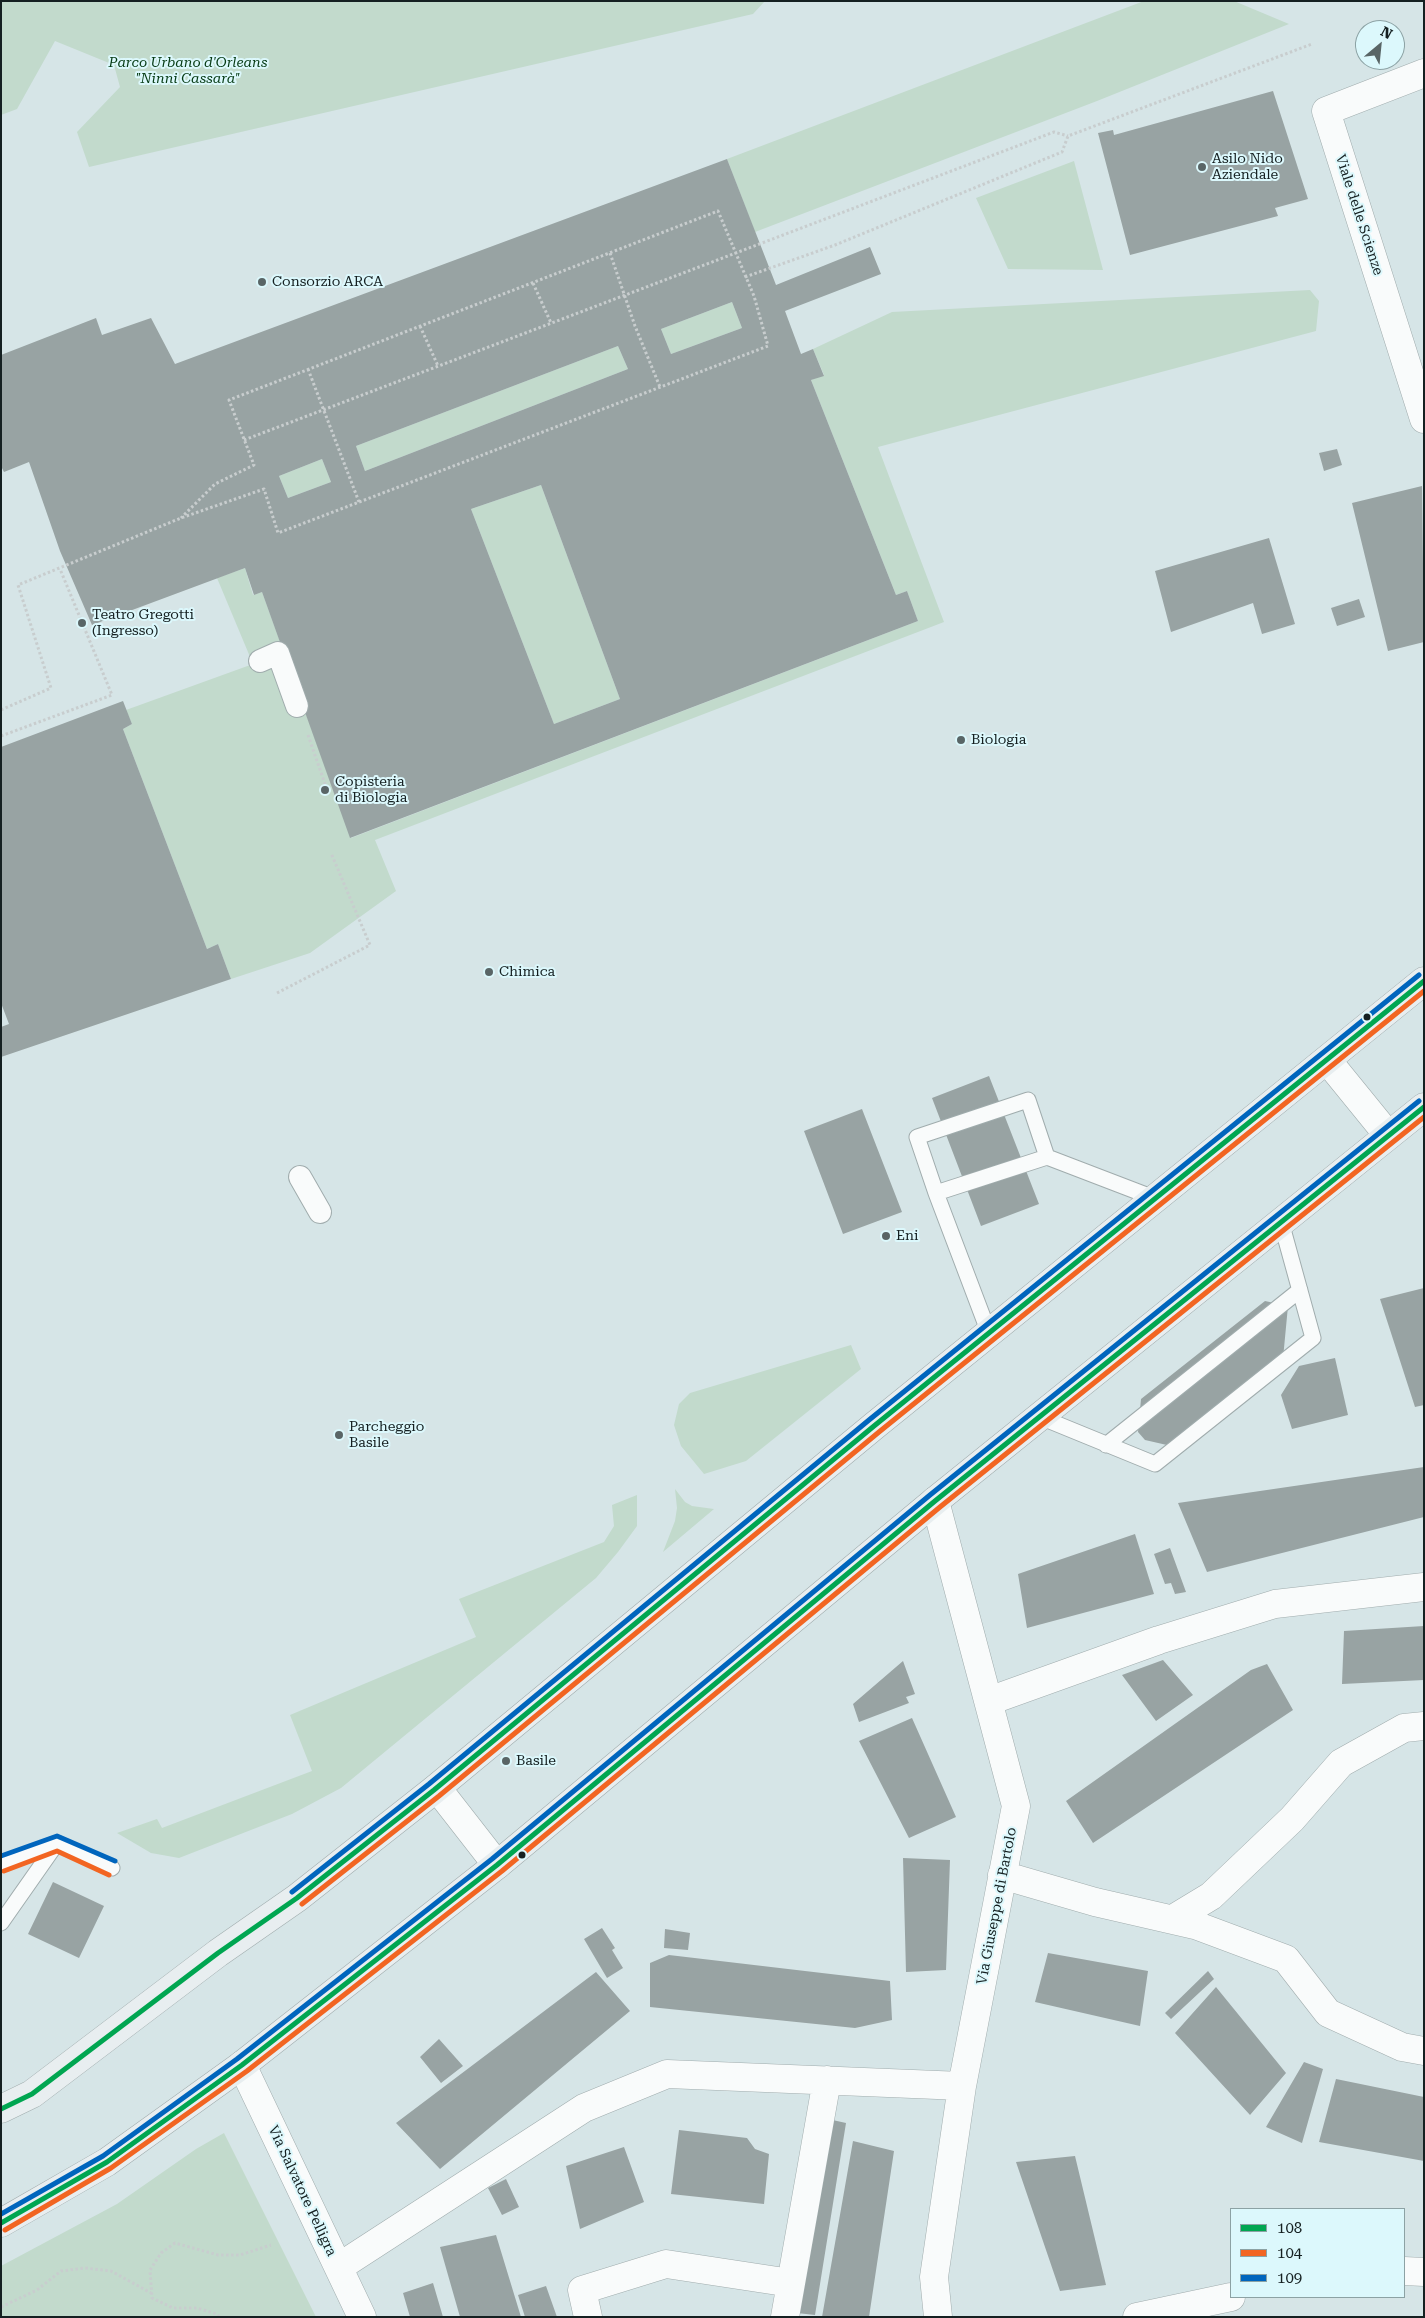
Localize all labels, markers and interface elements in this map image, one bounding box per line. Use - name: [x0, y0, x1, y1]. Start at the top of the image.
- north arrow: [1355, 20, 1405, 70]
- text: N: [1378, 23, 1395, 42]
- park label: Parco Urbano d'Orleans "Ninni Cassarà": [109, 55, 267, 88]
- place label: Asilo Nido Aziendale: [1212, 151, 1283, 184]
- street label: Viale delle Scienze: [1332, 152, 1386, 278]
- marker: Asilo Nido Aziendale: [1196, 161, 1208, 173]
- place label: Consorzio ARCA: [272, 274, 383, 290]
- marker: Consorzio ARCA: [256, 276, 268, 288]
- place label: Teatro Gregotti (Ingresso): [92, 607, 194, 640]
- marker: Teatro Gregotti (Ingresso): [76, 617, 88, 629]
- place label: Biologia: [971, 732, 1026, 748]
- marker: Biologia: [955, 734, 967, 746]
- place label: Copisteria di Biologia: [335, 774, 407, 806]
- marker: Copisteria di Biologia: [319, 784, 331, 796]
- place label: Chimica: [499, 964, 555, 980]
- marker: Chimica: [483, 966, 495, 978]
- unlabelled marker: [1362, 1012, 1372, 1022]
- place label: Eni: [896, 1228, 918, 1244]
- marker: Eni: [880, 1230, 892, 1242]
- place label: Parcheggio Basile: [349, 1419, 424, 1451]
- marker: Parcheggio Basile: [333, 1429, 345, 1441]
- place label: Basile: [516, 1753, 556, 1769]
- marker: Basile: [500, 1755, 512, 1767]
- street label: Via Giuseppe di Bartolo: [974, 1826, 1020, 1986]
- unlabelled marker: [517, 1850, 527, 1860]
- street label: Via Salvatore Pelligra: [264, 2123, 340, 2259]
- legend: [1230, 2208, 1405, 2298]
- text: 108: [1277, 2219, 1302, 2237]
- text: 104: [1277, 2244, 1302, 2262]
- text: 109: [1277, 2269, 1302, 2287]

